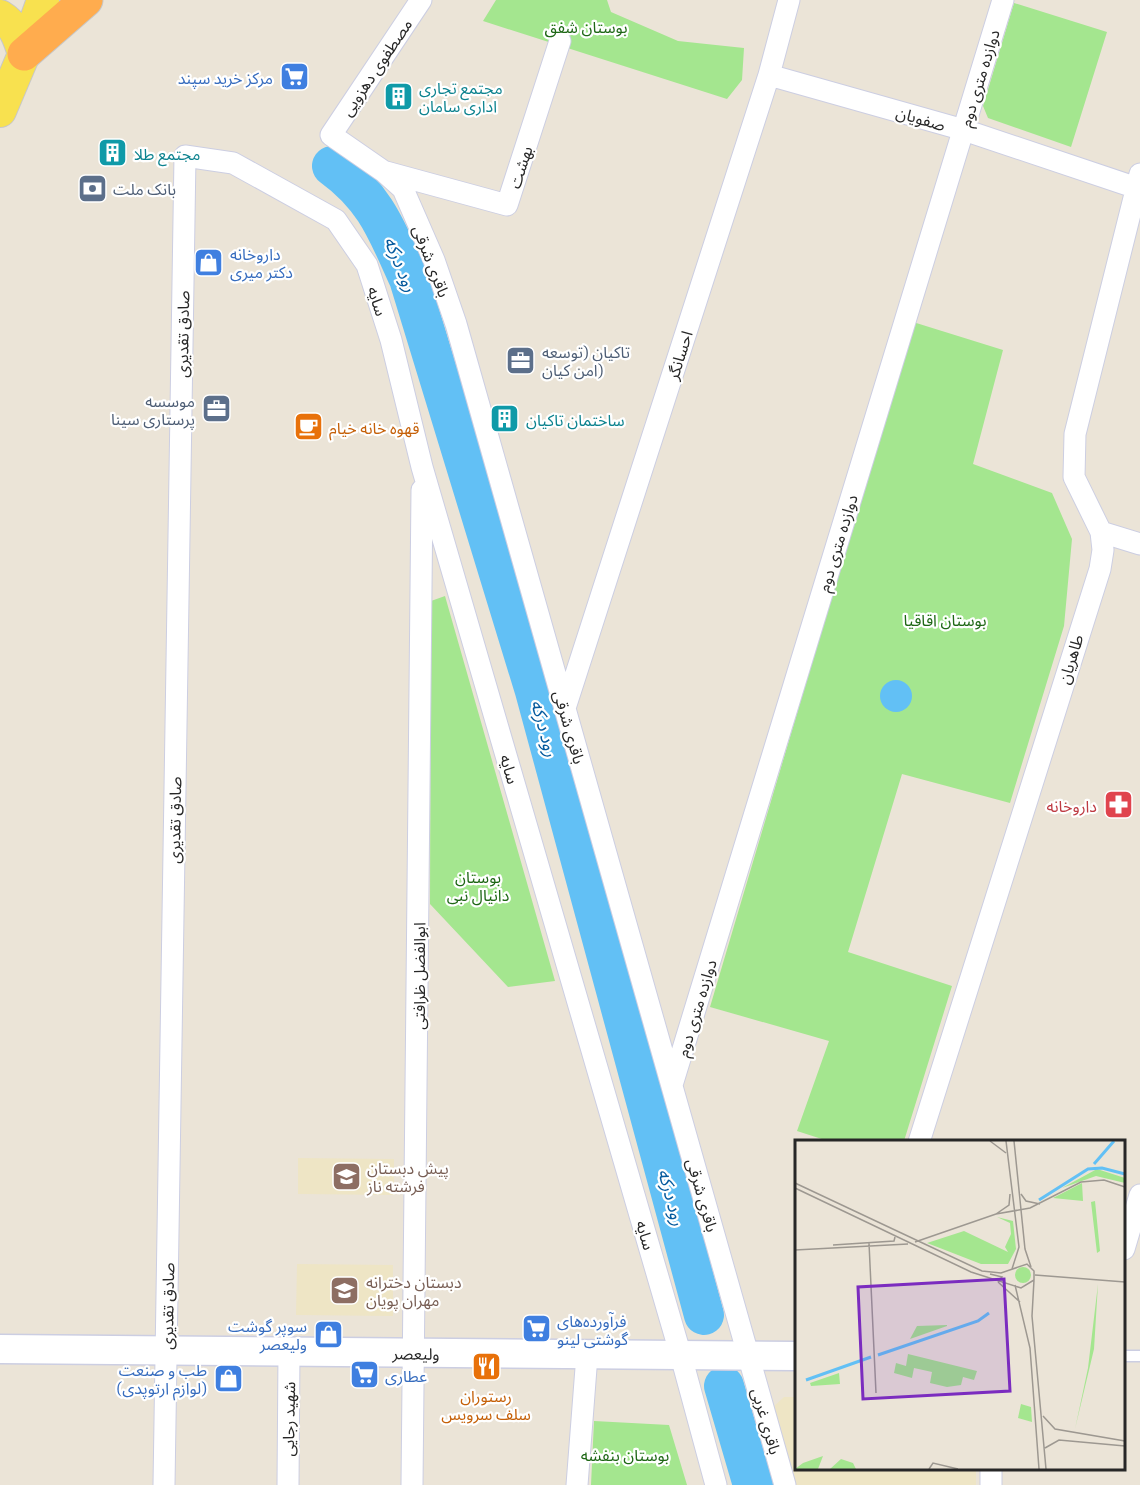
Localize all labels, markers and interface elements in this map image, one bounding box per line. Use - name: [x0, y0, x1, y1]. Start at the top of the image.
- street label: مصطفوی دهزویی: [337, 15, 416, 120]
- park label: بوستان شفق: [545, 17, 627, 38]
- street label: دوازده متری دوم: [955, 27, 1007, 130]
- supermarket icon: مرکز خرید سپند: [278, 61, 310, 93]
- place label: مرکز خرید سپند: [178, 68, 273, 89]
- place label: مجتمع تجاری اداری سامان: [419, 78, 503, 116]
- building icon: مجتمع تجاری اداری سامان: [382, 80, 414, 112]
- street label: صفویان: [894, 102, 948, 135]
- building icon: مجتمع طلا: [97, 137, 129, 169]
- street label: بهشت: [504, 143, 537, 191]
- place label: مجتمع طلا: [134, 144, 200, 167]
- bank icon: بانک ملت: [76, 172, 108, 204]
- place label: بانک ملت: [113, 179, 176, 198]
- street label: باقری شرقی: [409, 222, 454, 300]
- water label: رود درکه: [379, 233, 422, 296]
- place label: داروخانه دکتر میری: [230, 244, 293, 282]
- shop icon: داروخانه دکتر میری: [193, 246, 225, 278]
- street label: سایه: [364, 284, 392, 318]
- street label: صادق تقدیری: [172, 290, 193, 378]
- street label: احسانگر: [662, 328, 697, 383]
- place label: تاکیان (توسعه امن کیان): [542, 342, 630, 380]
- office icon: تاکیان (توسعه امن کیان): [505, 344, 537, 376]
- place label: موسسه پرستاری سینا: [111, 391, 195, 430]
- office icon: موسسه پرستاری سینا: [200, 393, 232, 425]
- building icon: ساختمان تاکیان: [489, 403, 521, 435]
- place label: ساختمان تاکیان: [526, 410, 625, 430]
- cafe icon: قهوه خانه خیام: [292, 411, 324, 443]
- place label: قهوه خانه خیام: [329, 418, 419, 441]
- street label: دوازده متری دوم: [813, 492, 865, 595]
- park label: بوستان اقاقیا: [904, 610, 986, 630]
- street label: طاهریان: [1053, 632, 1088, 686]
- street label: باقری شرقی: [549, 688, 590, 766]
- water label: رود درکه: [526, 697, 563, 759]
- street label: سایه: [497, 752, 523, 786]
- street label: صادق تقدیری: [164, 776, 185, 864]
- pharmacy icon: داروخانه: [1102, 789, 1134, 821]
- place label: داروخانه: [1046, 796, 1097, 816]
- park label: بوستان دانیال نبی: [447, 867, 509, 906]
- street label: ابوالفضل ظرافتی: [409, 922, 429, 1030]
- street label: دوازده متری دوم: [672, 957, 724, 1060]
- inset map: [795, 1140, 1125, 1470]
- street label: باقری شرقی: [682, 1156, 723, 1234]
- place label: پیش دبستان فرشته ناز: [366, 1158, 449, 1196]
- school or university icon: پیش دبستان فرشته ناز: [330, 1160, 362, 1192]
- water label: رود درکه: [653, 1166, 690, 1228]
- street label: سایه: [633, 1218, 659, 1252]
- street label: صادق تقدیری: [157, 1262, 178, 1350]
- place label: دبستان دخترانه مهران پويان: [366, 1272, 462, 1311]
- school or university icon: دبستان دخترانه مهران پويان: [329, 1274, 361, 1306]
- place label: فرآورده‌های گوشتی لینو: [557, 1311, 629, 1349]
- supermarket icon: فرآورده‌های گوشتی لینو: [520, 1313, 552, 1345]
- place label: سوپر گوشت ولیعصر: [228, 1316, 307, 1354]
- shop icon: سوپر گوشت ولیعصر: [312, 1318, 344, 1350]
- street label: ولیعصر: [391, 1343, 440, 1364]
- restaurant icon: رستوران سلف سرویس: [470, 1351, 502, 1383]
- supermarket icon: عطاری: [348, 1359, 380, 1391]
- place label: طب و صنعت (لوازم ارتوپدی): [116, 1360, 207, 1401]
- shop icon: طب و صنعت (لوازم ارتوپدی): [212, 1362, 244, 1394]
- place label: عطاری: [385, 1366, 427, 1386]
- street label: شهید رجایی: [278, 1382, 299, 1456]
- place label: رستوران سلف سرویس: [441, 1386, 531, 1424]
- street label: باقری غربی: [748, 1386, 786, 1457]
- park label: بوستان بنفشه: [581, 1445, 669, 1465]

